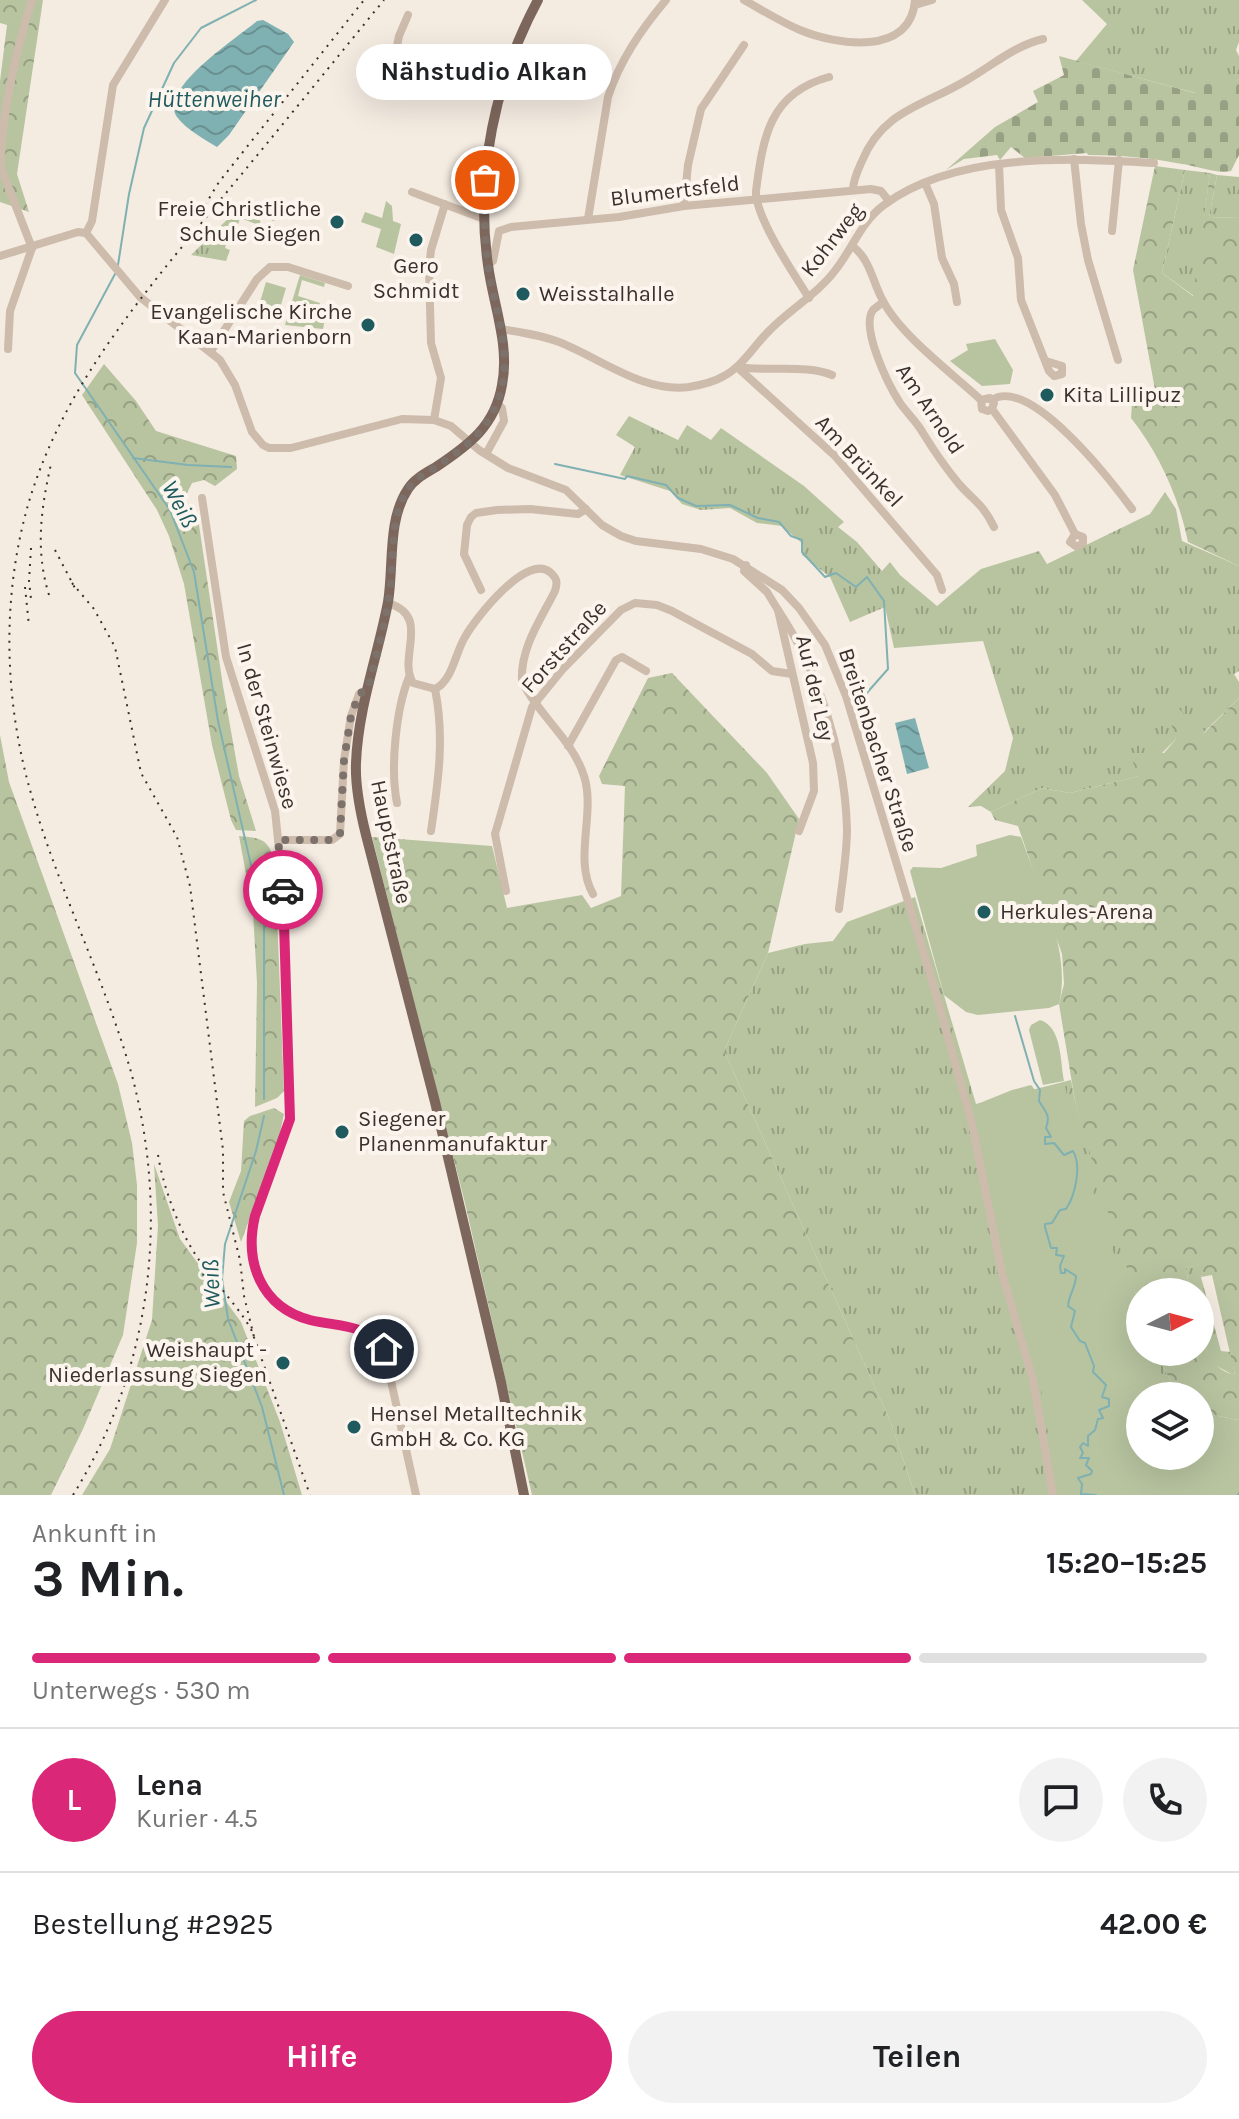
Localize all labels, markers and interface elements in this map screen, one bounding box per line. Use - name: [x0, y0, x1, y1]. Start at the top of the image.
- callout: Nähstudio Alkan: [357, 44, 613, 100]
- text: Nähstudio Alkan: [380, 56, 588, 87]
- water label: Hüttenweiher: [147, 85, 282, 113]
- pin: [451, 146, 519, 214]
- icon: bag: [463, 158, 507, 202]
- street label: Blumertsfeld: [609, 170, 741, 212]
- place label: Freie Christliche Schule Siegen: [157, 196, 321, 247]
- street label: Kohrweg: [795, 198, 869, 282]
- marker: Freie Christliche Schule Siegen: [328, 213, 346, 231]
- marker: Gero Schmidt: [407, 231, 425, 249]
- place label: Gero Schmidt: [373, 253, 459, 304]
- place label: Weisstalhalle: [539, 281, 675, 307]
- marker: Weisstalhalle: [514, 285, 532, 303]
- place label: Evangelische Kirche Kaan-Marienborn: [150, 299, 352, 350]
- marker: Evangelische Kirche Kaan-Marienborn: [359, 316, 377, 334]
- street label: Am Arnold: [890, 359, 970, 459]
- place label: Kita Lillipuz: [1063, 382, 1181, 408]
- marker: Kita Lillipuz: [1038, 386, 1056, 404]
- street label: Am Brünkel: [810, 410, 908, 512]
- water label: Weiß: [156, 476, 204, 532]
- street label: Forststraße: [516, 595, 612, 699]
- street label: Auf der Ley: [790, 632, 840, 744]
- street label: In der Steinwiese: [231, 640, 303, 812]
- street label: Breitenbacher Straße: [833, 645, 923, 855]
- street label: Hauptstraße: [365, 778, 417, 906]
- courier: [243, 850, 323, 930]
- icon: car: [261, 868, 305, 912]
- place label: Herkules-Arena: [1000, 899, 1154, 925]
- marker: Herkules-Arena: [975, 903, 993, 921]
- place label: Siegener Planenmanufaktur: [358, 1106, 547, 1157]
- marker: Siegener Planenmanufaktur: [333, 1123, 351, 1141]
- water label: Weiß: [196, 1259, 226, 1309]
- north arrow: [1126, 1278, 1214, 1366]
- map controls: [1126, 1278, 1214, 1470]
- pin: [350, 1315, 418, 1383]
- icon: home: [362, 1327, 406, 1371]
- place label: Weishaupt - Niederlassung Siegen: [48, 1337, 267, 1388]
- marker: Weishaupt - Niederlassung Siegen: [274, 1354, 292, 1372]
- button: layers: [1126, 1382, 1214, 1470]
- place label: Hensel Metalltechnik GmbH & Co. KG: [370, 1401, 583, 1452]
- marker: Hensel Metalltechnik GmbH & Co. KG: [345, 1418, 363, 1436]
- text: Ankunft in: [32, 1518, 157, 1549]
- text: 15:20–15:25: [1046, 1545, 1207, 1581]
- text: 3 Min.: [32, 1548, 184, 1609]
- text: Unterwegs · 530 m: [32, 1675, 251, 1706]
- button: chat: [1019, 1758, 1103, 1842]
- button: phone: [1123, 1758, 1207, 1842]
- text: Lena: [136, 1767, 203, 1803]
- text: L: [67, 1782, 81, 1818]
- text: Kurier · 4.5: [136, 1803, 258, 1834]
- text: Bestellung #2925: [32, 1906, 274, 1942]
- text: 42.00 €: [1100, 1906, 1207, 1942]
- button: Hilfe: [32, 2011, 612, 2103]
- button: Teilen: [628, 2011, 1207, 2103]

